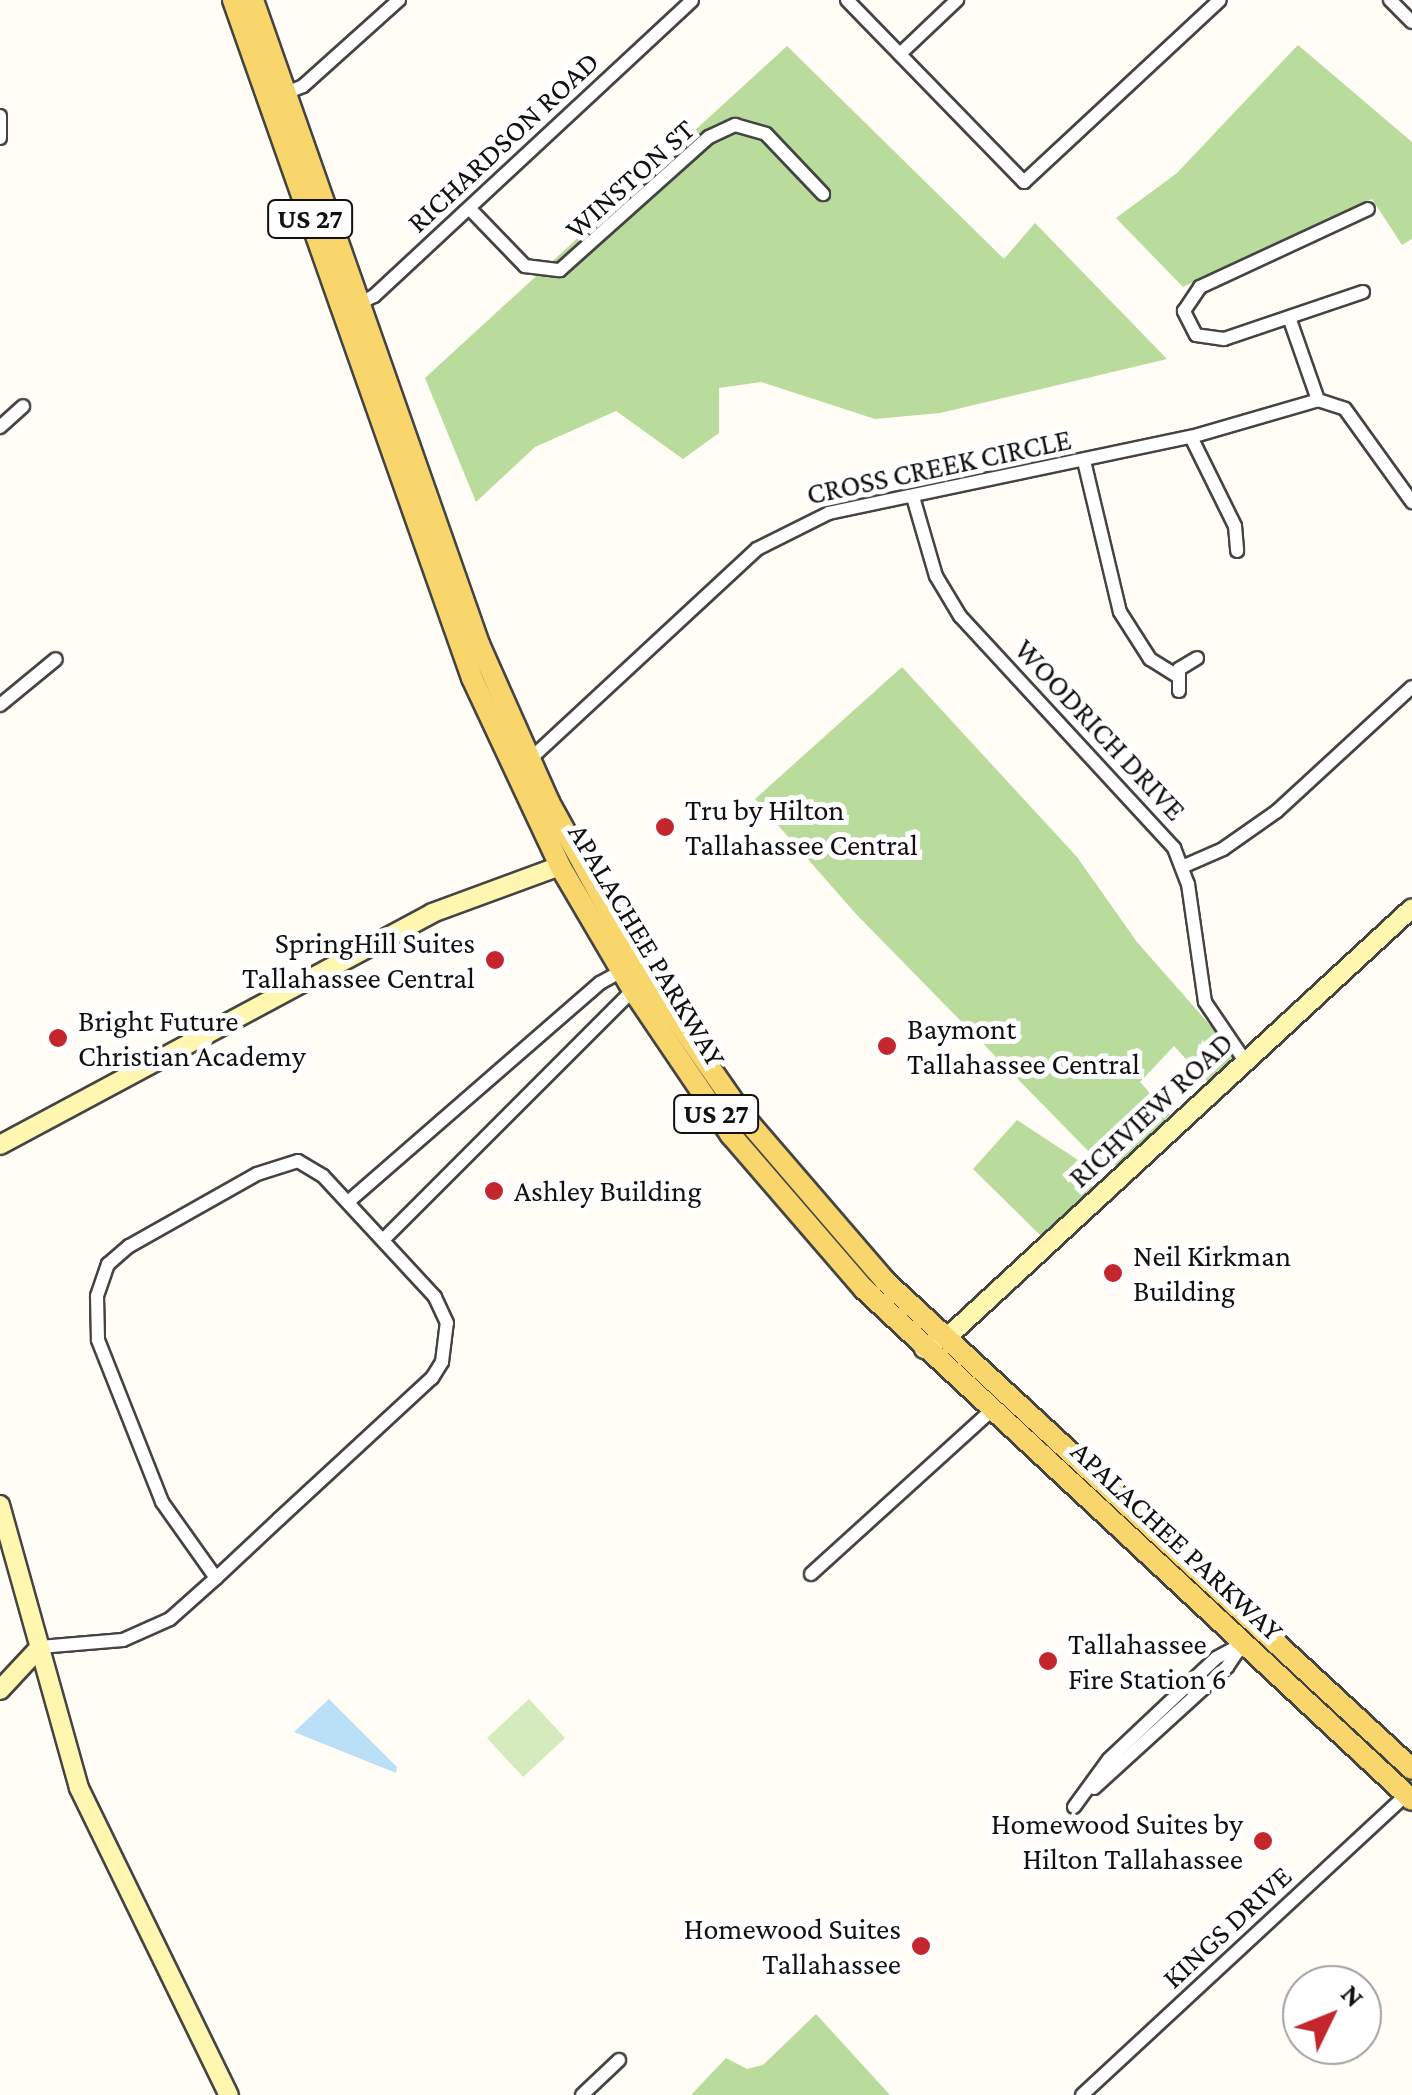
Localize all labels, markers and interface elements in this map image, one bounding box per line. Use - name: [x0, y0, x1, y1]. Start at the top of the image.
- street label: RICHARDSON ROAD: [399, 44, 607, 240]
- street label: WINSTON ST: [558, 111, 702, 247]
- road number: US 27: [265, 196, 355, 242]
- street label: CROSS CREEK CIRCLE: [803, 421, 1075, 513]
- street label: WOODRICH DRIVE: [1007, 632, 1193, 828]
- place label: Tru by Hilton Tallahassee Central: [685, 792, 918, 862]
- marker: Tru by Hilton Tallahassee Central: [654, 816, 676, 838]
- street label: APALACHEE PARKWAY: [560, 817, 734, 1073]
- place label: SpringHill Suites Tallahassee Central: [242, 925, 475, 996]
- marker: SpringHill Suites Tallahassee Central: [484, 949, 506, 971]
- place label: Bright Future Christian Academy: [78, 1003, 306, 1074]
- place label: Baymont Tallahassee Central: [907, 1011, 1140, 1082]
- street label: RICHVIEW ROAD: [1061, 1025, 1241, 1195]
- marker: Bright Future Christian Academy: [47, 1027, 69, 1049]
- marker: Baymont Tallahassee Central: [876, 1035, 898, 1057]
- road number: US 27: [671, 1091, 761, 1137]
- place label: Ashley Building: [514, 1173, 702, 1209]
- marker: Ashley Building: [483, 1180, 505, 1202]
- place label: Neil Kirkman Building: [1133, 1238, 1291, 1308]
- marker: Neil Kirkman Building: [1102, 1262, 1124, 1284]
- street label: APALACHEE PARKWAY: [1063, 1433, 1291, 1649]
- place label: Tallahassee Fire Station 6: [1068, 1626, 1227, 1696]
- marker: Tallahassee Fire Station 6: [1037, 1650, 1059, 1672]
- place label: Homewood Suites by Hilton Tallahassee: [991, 1806, 1243, 1876]
- marker: Homewood Suites by Hilton Tallahassee: [1252, 1830, 1274, 1852]
- street label: KINGS DRIVE: [1155, 1858, 1299, 1996]
- place label: Homewood Suites Tallahassee: [684, 1911, 901, 1982]
- marker: Homewood Suites Tallahassee: [910, 1935, 932, 1957]
- north arrow: [1282, 1965, 1382, 2065]
- text: N: [1335, 1978, 1371, 2013]

